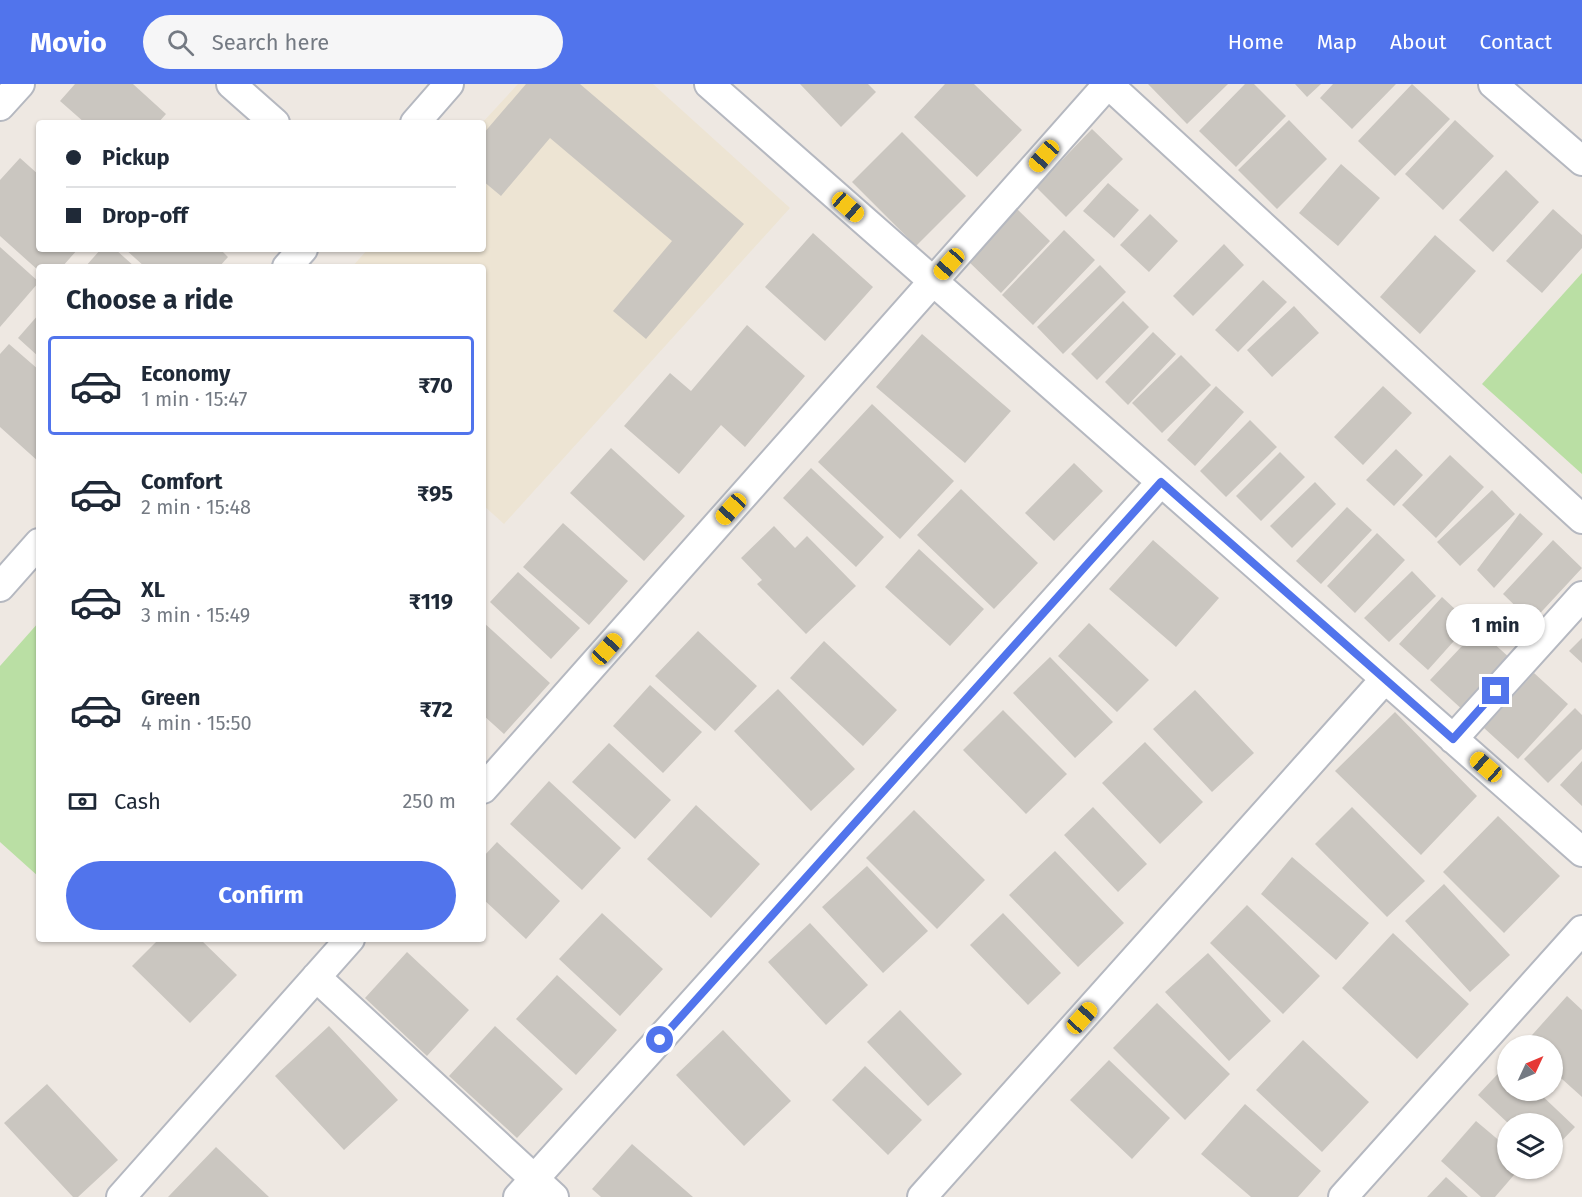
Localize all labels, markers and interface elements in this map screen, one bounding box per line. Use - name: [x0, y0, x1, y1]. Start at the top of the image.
- search box: [143, 15, 563, 69]
- text: Movio: [30, 26, 107, 59]
- icon: search: [164, 26, 197, 59]
- text: Search here: [212, 29, 329, 56]
- text: Home: [1228, 29, 1284, 55]
- text: Map: [1317, 29, 1357, 55]
- text: About: [1390, 29, 1447, 55]
- text: Contact: [1480, 29, 1552, 55]
- car: [1025, 137, 1063, 175]
- text: Pickup: [102, 144, 170, 171]
- car: [829, 188, 867, 226]
- text: Drop-off: [102, 202, 188, 229]
- car: [930, 245, 968, 283]
- text: Choose a ride: [66, 284, 233, 316]
- icon: car: [69, 359, 123, 413]
- text: Economy: [141, 360, 230, 387]
- text: ₹70: [418, 372, 453, 399]
- text: 1 min · 15:47: [141, 387, 247, 411]
- icon: car: [69, 467, 123, 521]
- text: Comfort: [141, 468, 222, 495]
- text: ₹95: [417, 480, 453, 507]
- car: [712, 490, 750, 528]
- text: 2 min · 15:48: [141, 495, 251, 519]
- icon: car: [69, 575, 123, 629]
- text: XL: [141, 576, 165, 603]
- text: ₹119: [409, 588, 453, 615]
- text: 3 min · 15:49: [141, 603, 250, 627]
- callout: 1 min: [1446, 604, 1546, 646]
- text: 1 min: [1471, 613, 1520, 637]
- car: [588, 630, 626, 668]
- route end: [1482, 677, 1509, 704]
- icon: car: [69, 683, 123, 737]
- text: Green: [141, 684, 200, 711]
- text: ₹72: [420, 696, 453, 723]
- text: 4 min · 15:50: [141, 711, 252, 735]
- car: [1467, 748, 1505, 786]
- icon: cash: [66, 785, 99, 818]
- text: Cash: [114, 788, 161, 815]
- text: 250 m: [402, 789, 456, 813]
- button: Confirm: [66, 861, 456, 930]
- car: [1063, 999, 1101, 1037]
- route start: [646, 1026, 673, 1053]
- north arrow: [1497, 1035, 1563, 1101]
- map controls: [1497, 1035, 1563, 1179]
- button: layers: [1497, 1113, 1563, 1179]

